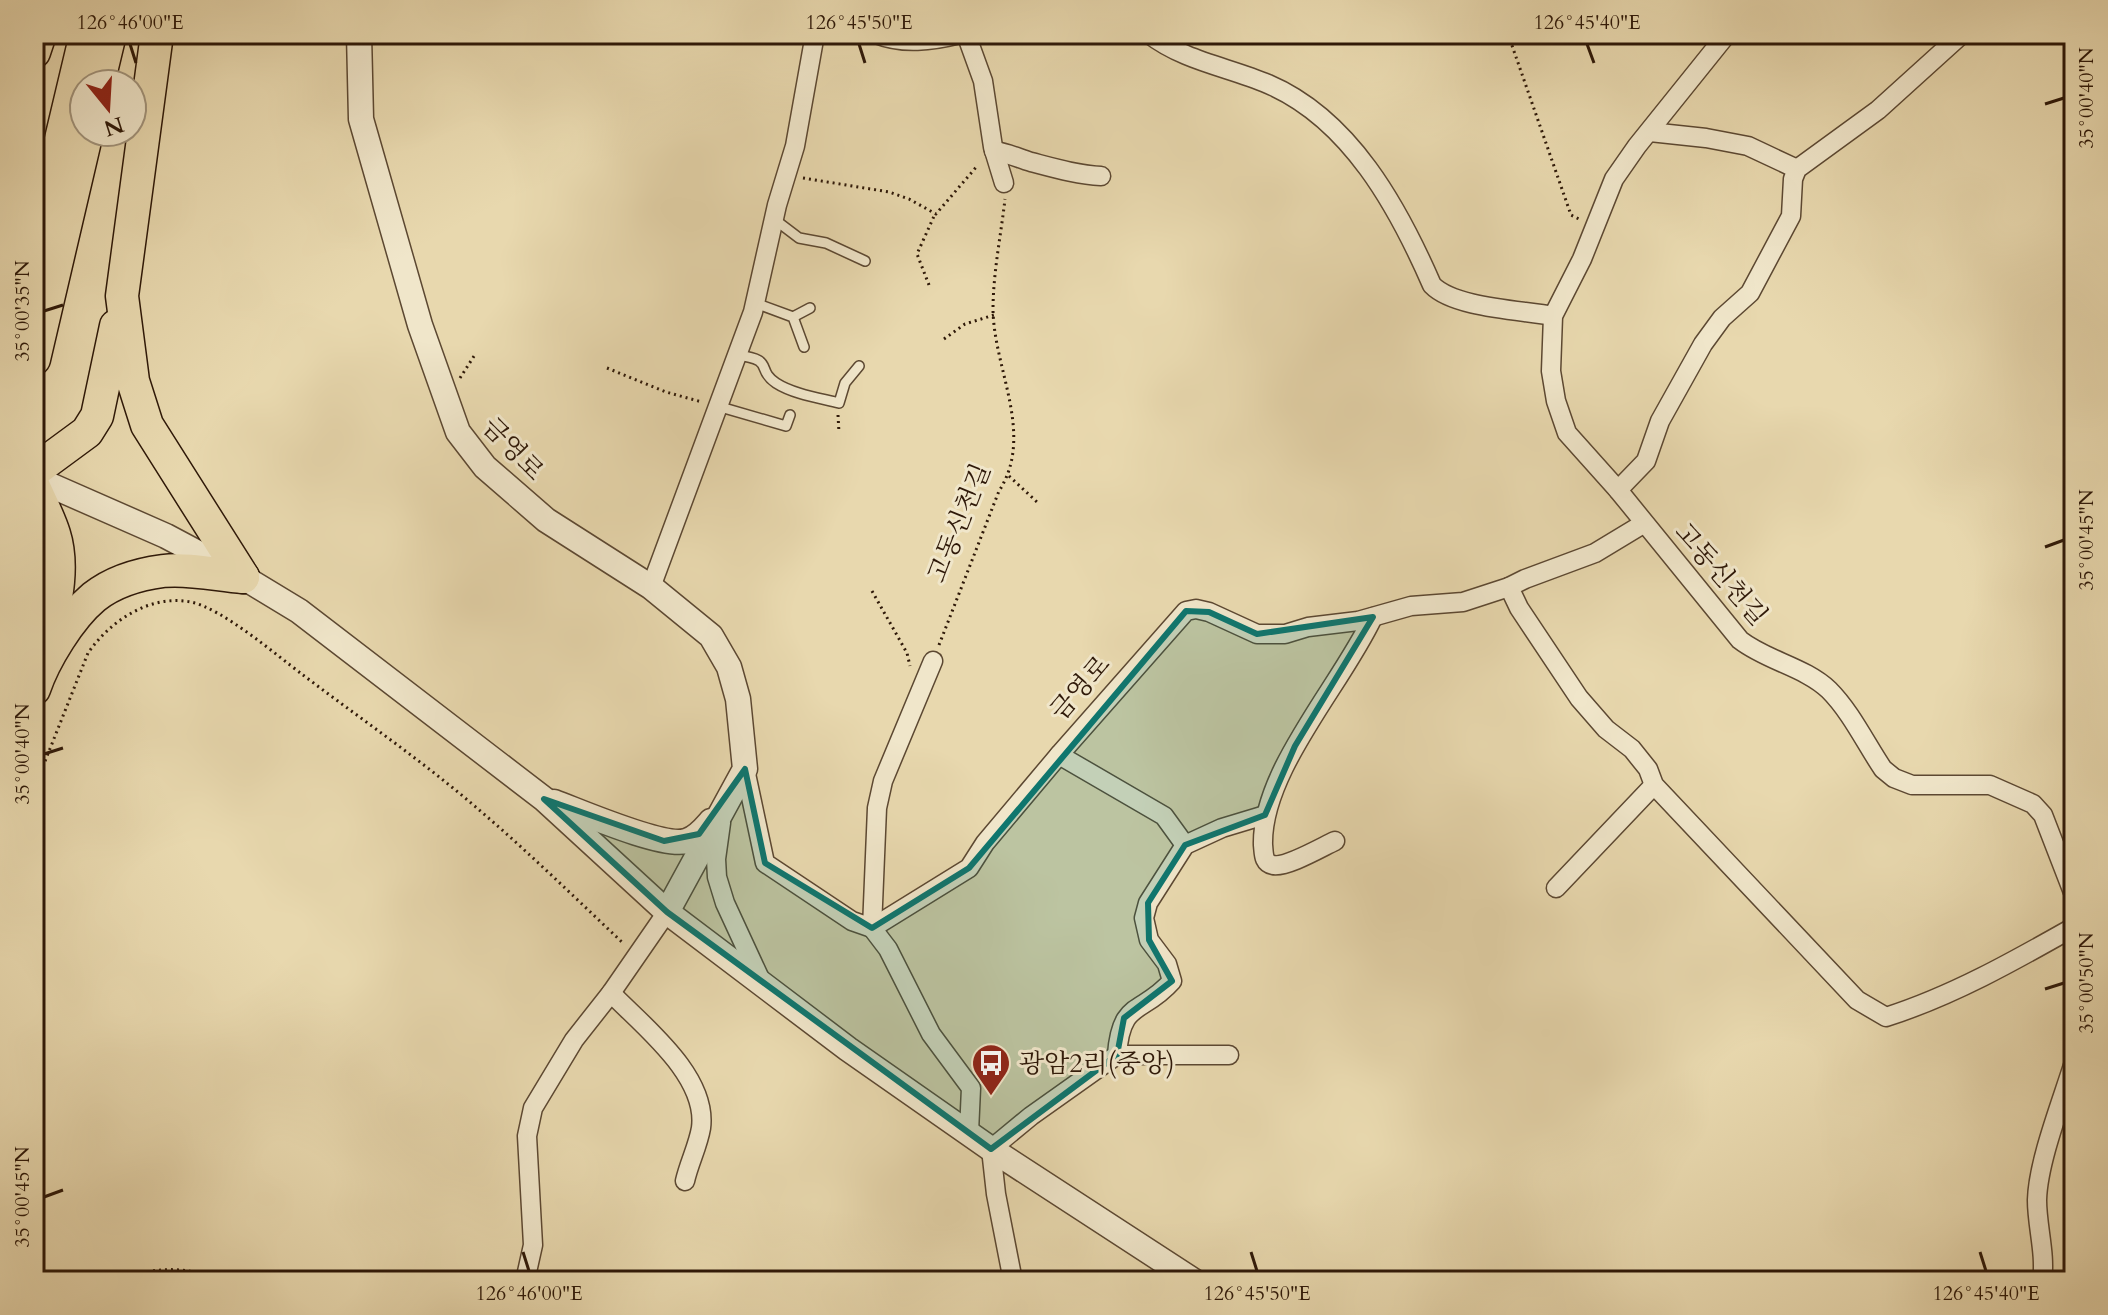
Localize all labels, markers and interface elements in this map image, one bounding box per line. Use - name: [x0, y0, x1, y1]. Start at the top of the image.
- text: 126°46'00"E: [77, 9, 183, 36]
- text: 126°45'50"E: [806, 9, 912, 36]
- text: 126°45'40"E: [1534, 9, 1640, 36]
- text: 35°00'40"N: [2073, 47, 2100, 149]
- north arrow: [68, 68, 148, 148]
- text: N: [100, 109, 128, 143]
- text: 35°00'35"N: [9, 260, 36, 362]
- street label: 금영로: [474, 410, 552, 488]
- street label: 고동신천길: [919, 458, 999, 588]
- text: 35°00'45"N: [2073, 489, 2100, 591]
- street label: 고동신천길: [1667, 515, 1775, 633]
- street label: 금영로: [1042, 648, 1118, 728]
- text: 35°00'40"N: [9, 703, 36, 805]
- text: 35°00'50"N: [2073, 932, 2100, 1034]
- bus stop icon: 광암2리(중앙): [970, 1042, 1012, 1097]
- place label: 광암2리(중앙): [1019, 1046, 1174, 1081]
- text: 35°00'45"N: [9, 1146, 36, 1248]
- text: 126°46'00"E: [476, 1280, 582, 1307]
- text: 126°45'50"E: [1204, 1280, 1310, 1307]
- text: 126°45'40"E: [1933, 1280, 2039, 1307]

